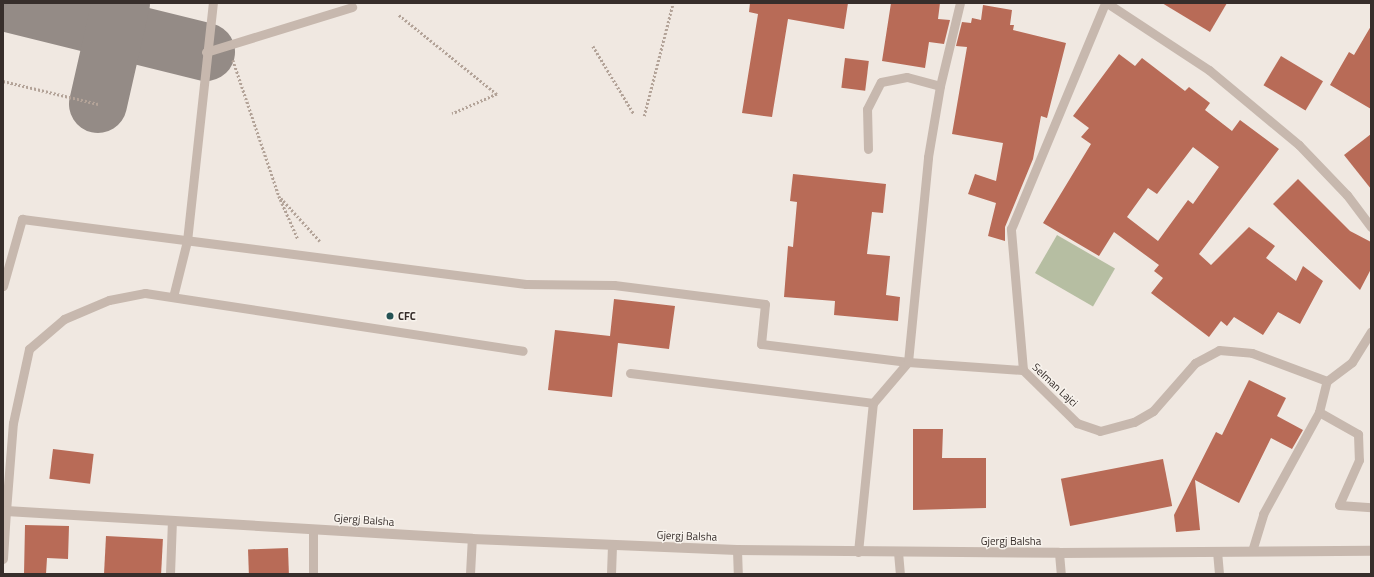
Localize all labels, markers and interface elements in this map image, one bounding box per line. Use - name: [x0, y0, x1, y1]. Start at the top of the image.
- place label: CFC: [398, 309, 416, 323]
- marker: CFC: [385, 311, 395, 321]
- street label: Selman Lajci: [1029, 361, 1081, 409]
- street label: Gjergj Balsha: [333, 511, 395, 529]
- street label: Gjergj Balsha: [657, 528, 717, 544]
- street label: Gjergj Balsha: [981, 534, 1041, 548]

